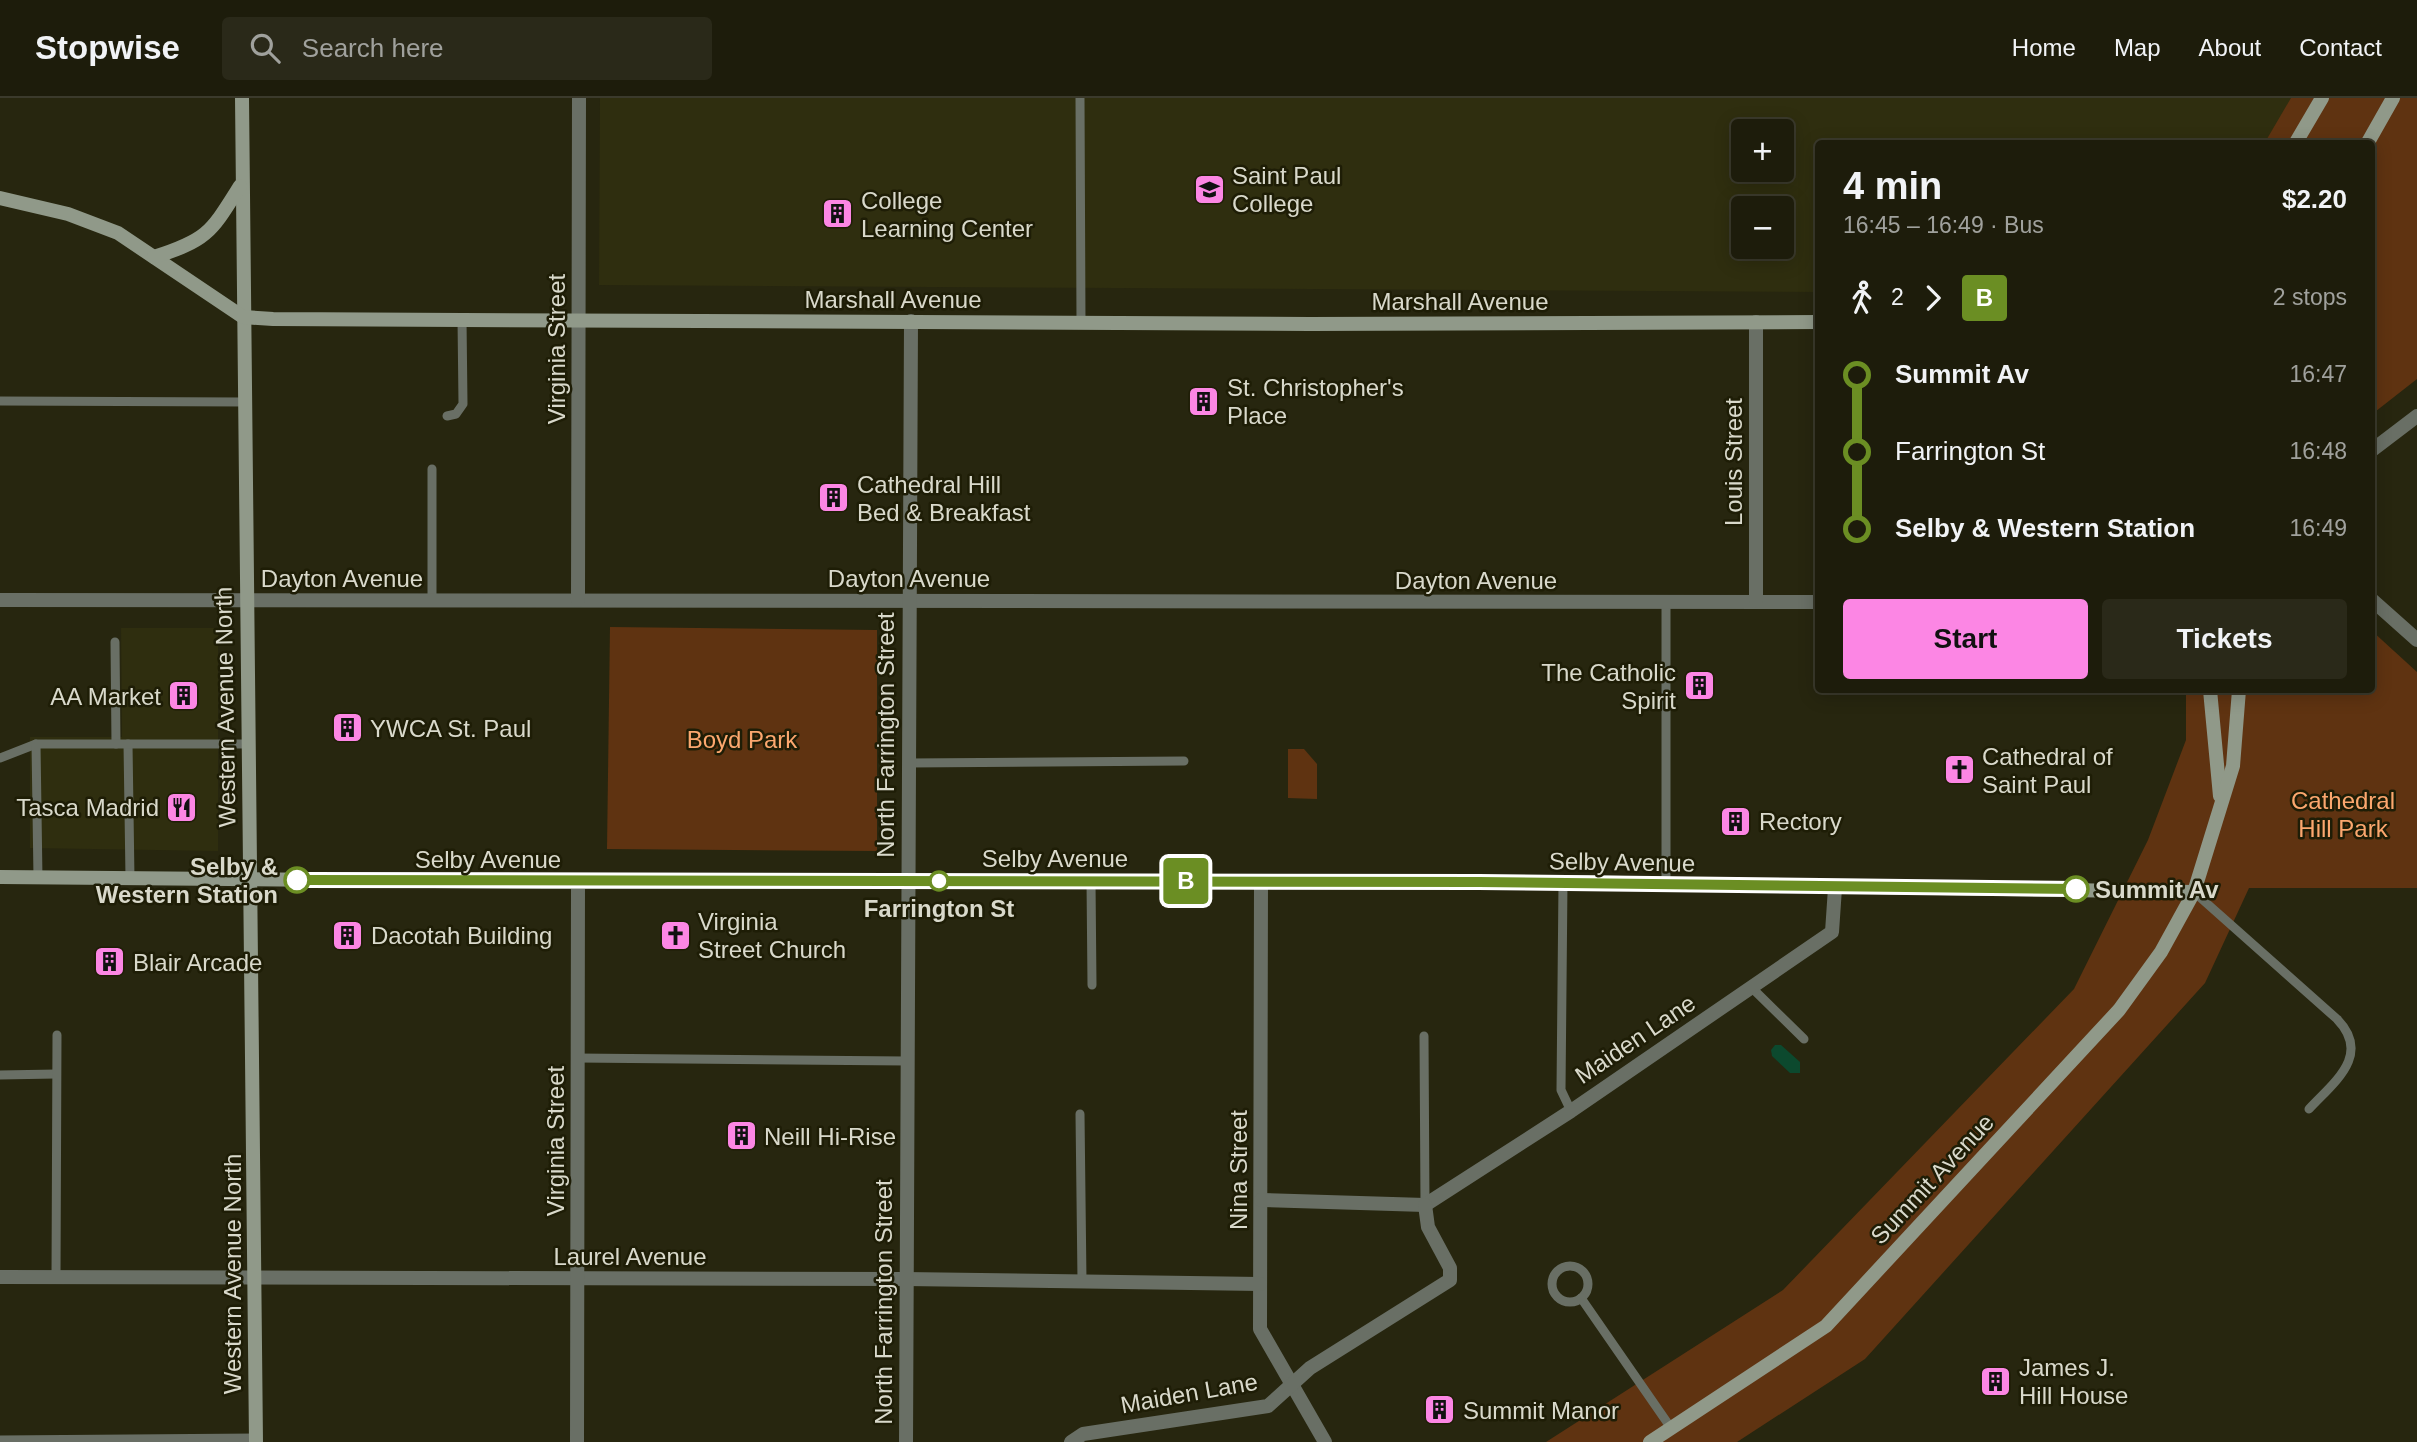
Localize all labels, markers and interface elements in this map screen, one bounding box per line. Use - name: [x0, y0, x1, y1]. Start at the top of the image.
- search box: [222, 17, 712, 80]
- text: Stopwise: [35, 29, 180, 66]
- icon: search: [246, 29, 284, 67]
- text: Search here: [302, 33, 444, 63]
- text: Home: [2012, 34, 2076, 61]
- text: Map: [2114, 34, 2161, 61]
- text: About: [2199, 34, 2261, 61]
- text: Contact: [2299, 34, 2382, 61]
- map controls: [1731, 119, 1794, 259]
- button: +: [1731, 119, 1794, 182]
- place label: Saint Paul College: [1232, 162, 1341, 217]
- text: 4 min: [1843, 165, 1942, 207]
- school or university icon: Saint Paul College: [1192, 172, 1226, 206]
- text: $2.20: [2282, 184, 2347, 214]
- place label: College Learning Center: [861, 187, 1033, 242]
- button: −: [1731, 196, 1794, 259]
- building icon: College Learning Center: [821, 197, 855, 231]
- text: 16:45 – 16:49 · Bus: [1843, 212, 2044, 238]
- street label: Virginia Street: [543, 274, 570, 424]
- icon: walk: [1843, 279, 1881, 317]
- icon: forward: [1914, 279, 1952, 317]
- text: 2: [1891, 284, 1904, 310]
- text: B: [1976, 284, 1993, 311]
- text: 2 stops: [2273, 284, 2347, 310]
- street label: Marshall Avenue: [805, 286, 982, 313]
- street label: Marshall Avenue: [1372, 288, 1549, 315]
- text: Summit Av: [1895, 359, 2029, 389]
- text: 16:47: [2289, 361, 2347, 387]
- place label: St. Christopher's Place: [1227, 374, 1404, 429]
- building icon: St. Christopher's Place: [1187, 384, 1221, 418]
- street label: Louis Street: [1720, 398, 1747, 526]
- text: Farrington St: [1895, 436, 2045, 466]
- text: 16:48: [2289, 438, 2347, 464]
- place label: Cathedral Hill Bed & Breakfast: [857, 471, 1031, 526]
- building icon: Cathedral Hill Bed & Breakfast: [817, 481, 851, 515]
- text: Selby & Western Station: [1895, 513, 2195, 543]
- text: 16:49: [2289, 515, 2347, 541]
- street label: Dayton Avenue: [261, 565, 423, 592]
- street label: Dayton Avenue: [828, 565, 990, 592]
- street label: Dayton Avenue: [1395, 567, 1557, 594]
- street label: Western Avenue North: [209, 586, 241, 828]
- button: Start: [1843, 599, 2088, 679]
- button: Tickets: [2102, 599, 2347, 679]
- street label: North Farrington Street: [872, 612, 899, 858]
- place label: The Catholic Spirit: [1541, 659, 1676, 714]
- building icon: The Catholic Spirit: [1682, 669, 1716, 703]
- building icon: AA Market: [167, 679, 201, 713]
- place label: AA Market: [50, 683, 161, 710]
- building icon: YWCA St. Paul: [330, 711, 364, 745]
- place label: YWCA St. Paul: [370, 715, 531, 742]
- park label: Boyd Park: [687, 726, 798, 753]
- place label: Cathedral of Saint Paul: [1982, 743, 2113, 798]
- church icon: Cathedral of Saint Paul: [1942, 753, 1976, 787]
- park label: Cathedral Hill Park: [2291, 787, 2395, 842]
- restaurant icon: Tasca Madrid: [165, 790, 199, 824]
- place label: Tasca Madrid: [16, 794, 159, 821]
- building icon: Rectory: [1719, 804, 1753, 838]
- place label: Rectory: [1759, 808, 1842, 835]
- street label: Selby Avenue: [982, 845, 1128, 872]
- street label: Selby Avenue: [415, 846, 561, 873]
- street label: Selby Avenue: [1549, 847, 1695, 877]
- place label: Selby & Western Station: [96, 853, 278, 908]
- line badge: B: [1163, 858, 1209, 904]
- marker: Selby & Western Station: [284, 867, 310, 893]
- text: B: [1177, 867, 1195, 894]
- marker: Farrington St: [929, 871, 949, 891]
- marker: Summit Av: [2063, 876, 2089, 902]
- place label: Summit Av: [2095, 876, 2219, 903]
- place label: Farrington St: [864, 895, 1014, 922]
- place label: Virginia Street Church: [698, 908, 846, 963]
- building icon: Dacotah Building: [331, 918, 365, 952]
- church icon: Virginia Street Church: [658, 918, 692, 952]
- place label: Dacotah Building: [371, 922, 552, 949]
- building icon: Blair Arcade: [93, 945, 127, 979]
- place label: Blair Arcade: [133, 949, 262, 976]
- street label: Maiden Lane: [1570, 989, 1700, 1089]
- street label: Virginia Street: [542, 1066, 569, 1216]
- street label: Summit Avenue: [1865, 1108, 1999, 1250]
- street label: Nina Street: [1225, 1110, 1252, 1230]
- building icon: Neill Hi-Rise: [724, 1119, 758, 1153]
- place label: Neill Hi-Rise: [764, 1123, 896, 1150]
- street label: Western Avenue North: [219, 1154, 246, 1394]
- street label: North Farrington Street: [870, 1179, 897, 1425]
- street label: Laurel Avenue: [553, 1243, 707, 1270]
- place label: James J. Hill House: [2019, 1354, 2128, 1409]
- building icon: James J. Hill House: [1979, 1364, 2013, 1398]
- street label: Maiden Lane: [1118, 1368, 1260, 1418]
- building icon: Summit Manor: [1423, 1393, 1457, 1427]
- place label: Summit Manor: [1463, 1397, 1619, 1424]

